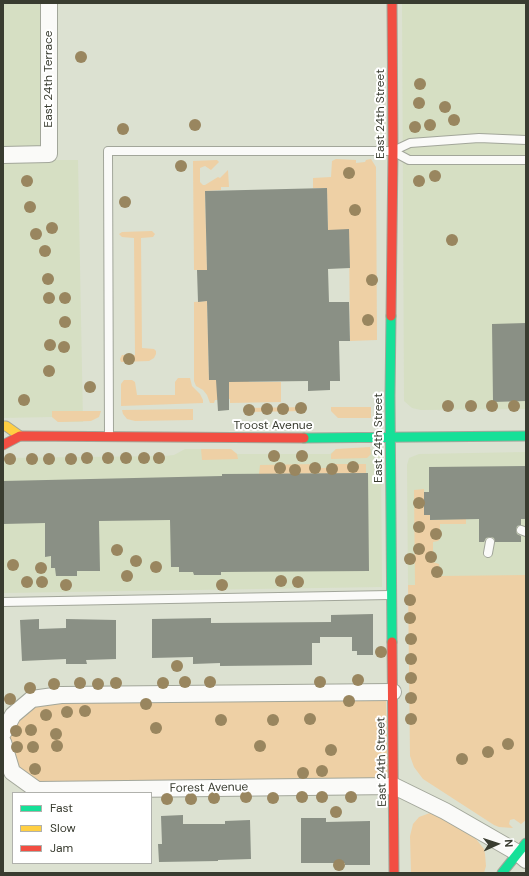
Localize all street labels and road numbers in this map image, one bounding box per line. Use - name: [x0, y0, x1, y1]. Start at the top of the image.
- street label: East 24th Terrace: [42, 30, 56, 128]
- street label: East 24th Street: [374, 69, 388, 159]
- street label: East 24th Street: [372, 393, 386, 483]
- street label: Troost Avenue: [234, 419, 312, 433]
- street label: East 24th Street: [374, 717, 390, 807]
- street label: Forest Avenue: [170, 780, 248, 796]

